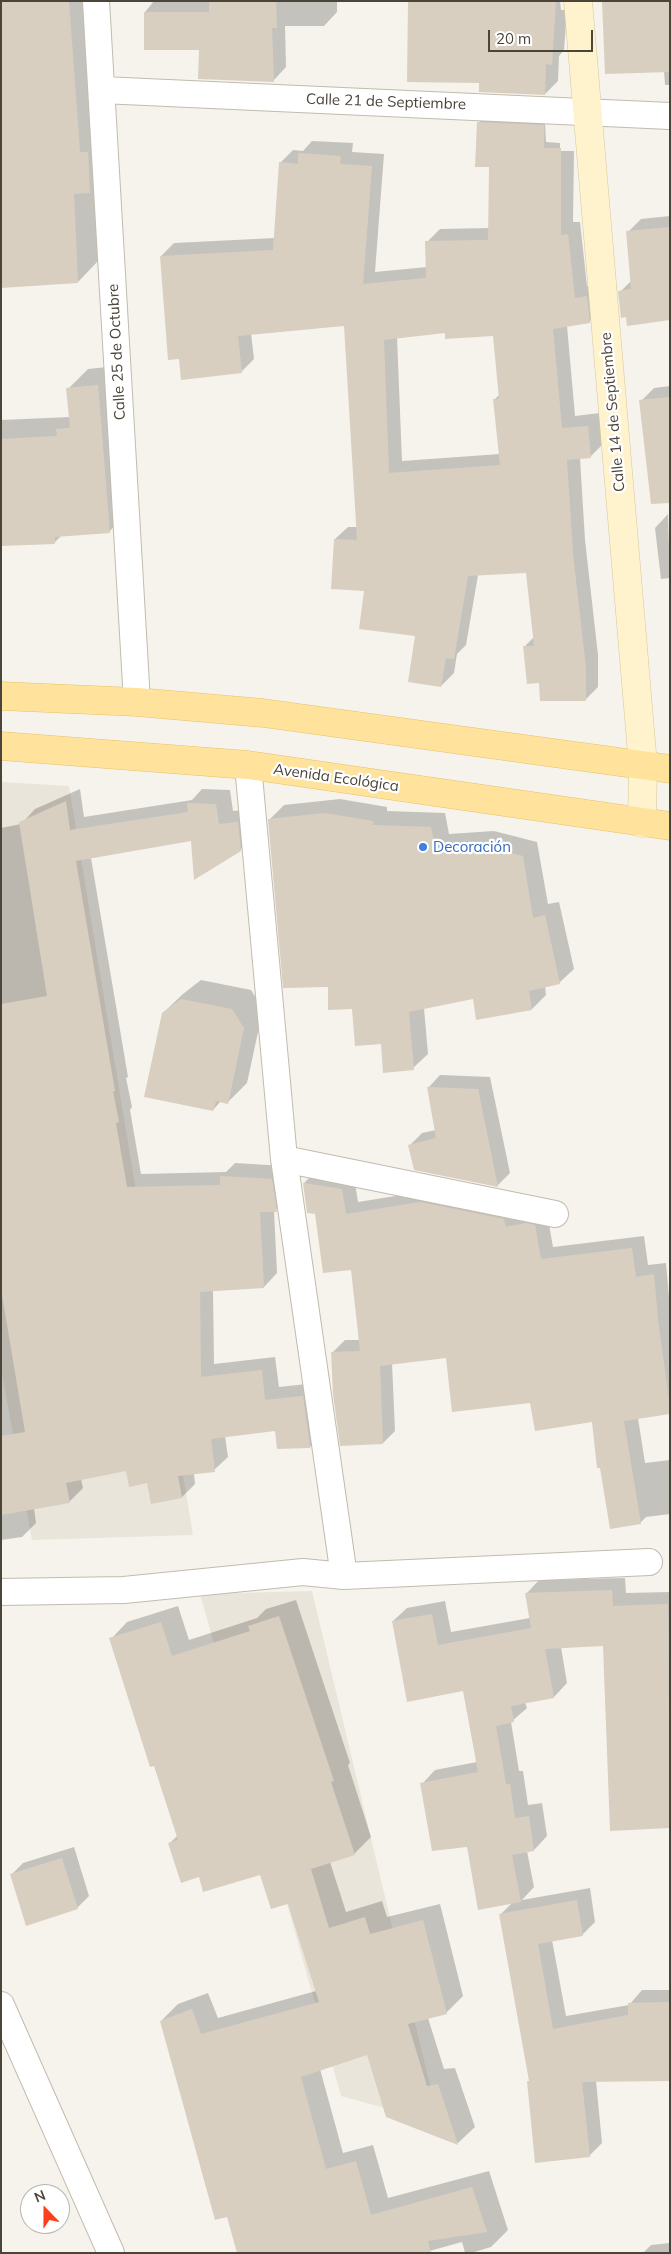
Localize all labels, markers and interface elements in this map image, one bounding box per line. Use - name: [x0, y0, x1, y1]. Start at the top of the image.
- scale bar: [491, 20, 596, 52]
- text: 20 m: [496, 29, 531, 48]
- street label: Calle 21 de Septiembre: [306, 90, 466, 114]
- street label: Calle 25 de Octubre: [104, 283, 130, 421]
- street label: Calle 14 de Septiembre: [597, 331, 629, 493]
- street label: Avenida Ecológica: [272, 760, 400, 796]
- place label: Decoración: [433, 838, 511, 856]
- marker: Decoración: [417, 841, 429, 853]
- north arrow: [20, 2184, 70, 2234]
- text: N: [31, 2186, 48, 2206]

